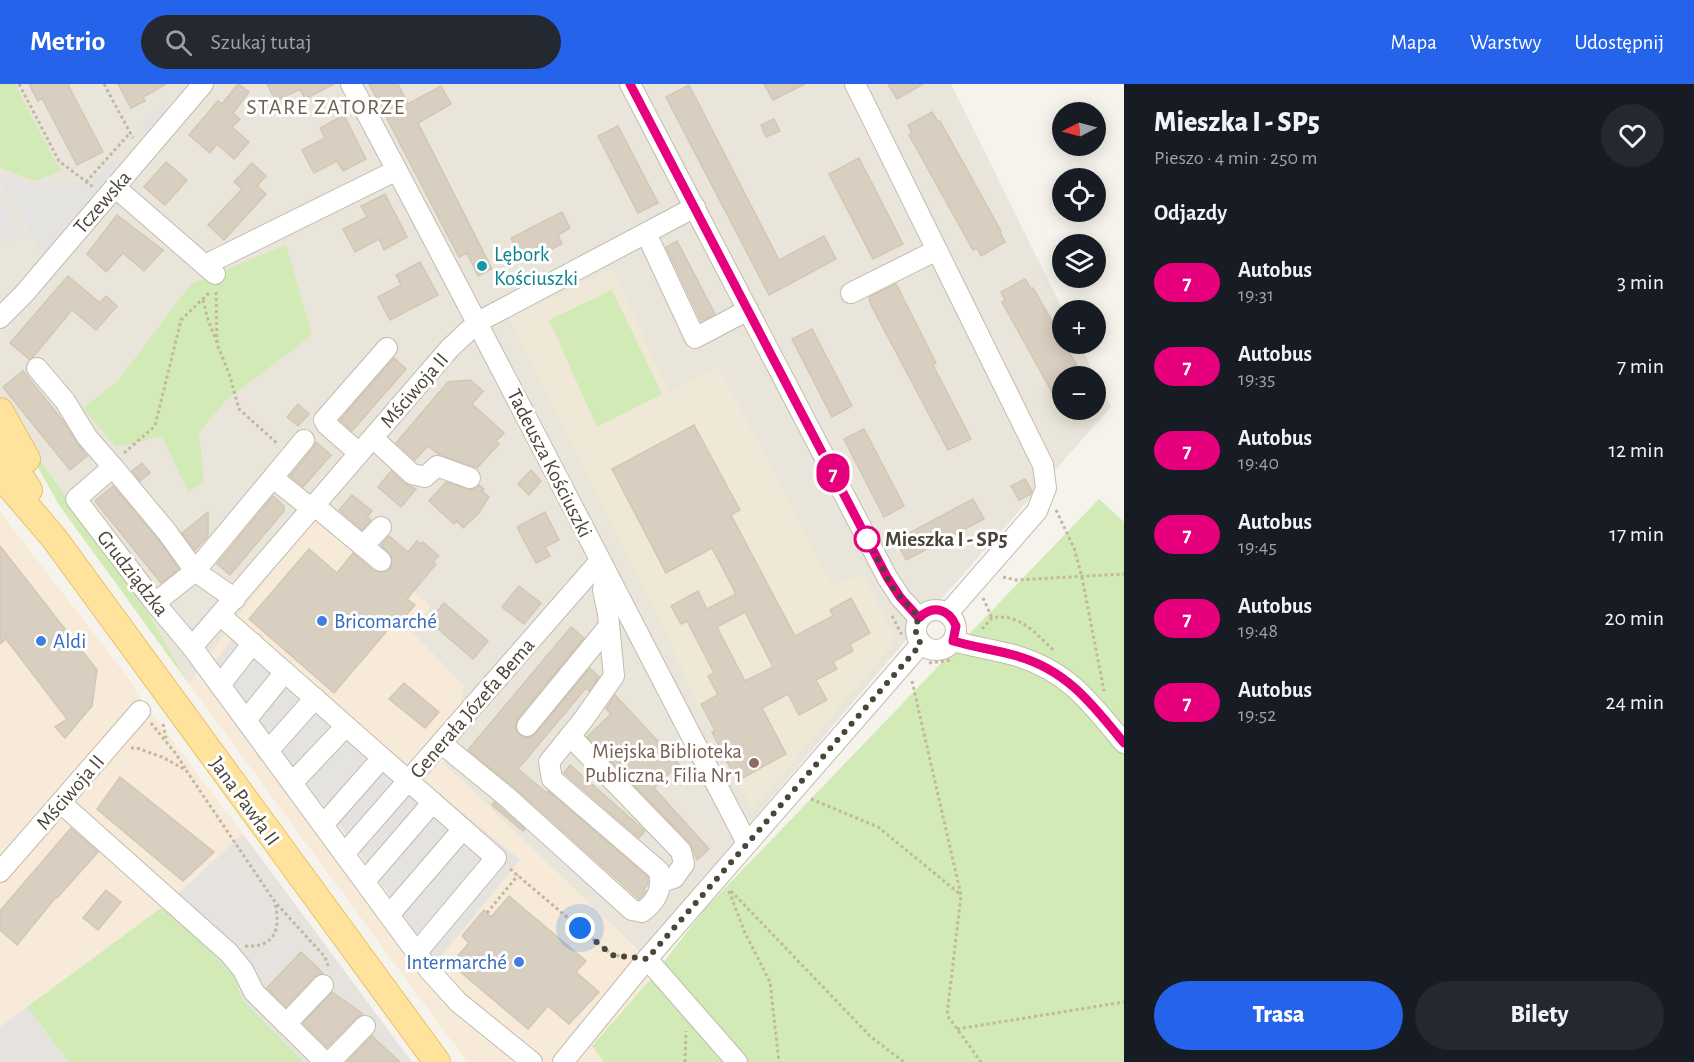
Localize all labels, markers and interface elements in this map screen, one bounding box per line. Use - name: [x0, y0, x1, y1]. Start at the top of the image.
- search box: [141, 15, 561, 69]
- icon: search: [162, 26, 195, 59]
- text: Metrio: [30, 28, 105, 56]
- text: Szukaj tutaj: [210, 31, 312, 53]
- text: Mapa: [1391, 32, 1437, 53]
- text: Warstwy: [1470, 32, 1541, 53]
- text: Udostępnij: [1574, 32, 1664, 53]
- district label: STARE ZATORZE: [246, 96, 406, 118]
- north arrow: [1052, 102, 1106, 156]
- map controls: [1052, 102, 1106, 420]
- button: heart: [1601, 104, 1664, 167]
- text: Mieszka I - SP5: [1154, 109, 1320, 137]
- text: Pieszo · 4 min · 250 m: [1154, 148, 1317, 168]
- street label: Tczewska: [70, 167, 135, 238]
- button: locate: [1052, 168, 1106, 222]
- text: Odjazdy: [1154, 202, 1227, 224]
- button: layers: [1052, 234, 1106, 288]
- place label: Lębork Kościuszki: [494, 244, 578, 289]
- marker: Lębork Kościuszki: [475, 259, 489, 273]
- text: Autobus: [1238, 259, 1312, 281]
- text: 3 min: [1617, 271, 1664, 293]
- text: 7: [1182, 272, 1192, 293]
- text: 19:31: [1238, 285, 1274, 305]
- button: +: [1052, 300, 1106, 354]
- text: Autobus: [1238, 343, 1312, 365]
- street label: Mściwoja II: [376, 349, 452, 432]
- text: 7 min: [1617, 355, 1664, 377]
- text: 7: [1182, 356, 1192, 377]
- button: −: [1052, 366, 1106, 420]
- text: 19:35: [1238, 369, 1275, 389]
- street label: Tadeusza Kościuszki: [503, 386, 596, 541]
- text: Autobus: [1238, 427, 1312, 449]
- text: 12 min: [1609, 439, 1664, 461]
- text: 7: [1182, 440, 1192, 461]
- text: 19:40: [1238, 453, 1279, 473]
- line badge: 7: [814, 454, 852, 492]
- text: 7: [828, 463, 838, 484]
- text: Autobus: [1238, 511, 1312, 533]
- text: 17 min: [1609, 523, 1664, 545]
- text: 7: [1182, 524, 1192, 545]
- marker: Mieszka I - SP5: [854, 526, 880, 552]
- street label: Grudziądzka: [93, 527, 173, 620]
- place label: Mieszka I - SP5: [885, 529, 1008, 550]
- text: 19:45: [1238, 537, 1277, 557]
- text: Autobus: [1238, 595, 1312, 617]
- text: 20 min: [1604, 607, 1664, 629]
- text: 7: [1182, 608, 1192, 629]
- place label: Bricomarché: [334, 611, 437, 632]
- marker: Bricomarché: [315, 614, 329, 628]
- text: 19:48: [1238, 621, 1278, 641]
- place label: Aldi: [53, 631, 86, 652]
- marker: Aldi: [34, 634, 48, 648]
- street label: Generała Józefa Bema: [406, 634, 539, 782]
- text: Autobus: [1238, 679, 1312, 701]
- text: 24 min: [1606, 691, 1664, 713]
- text: 7: [1182, 692, 1192, 713]
- text: 19:52: [1238, 705, 1276, 725]
- place label: Miejska Biblioteka Publiczna, Filia Nr 1: [585, 741, 742, 786]
- street label: Mściwoja II: [32, 751, 108, 834]
- street label: Jana Pawła II: [206, 753, 283, 849]
- marker: Miejska Biblioteka Publiczna, Filia Nr 1: [747, 756, 761, 770]
- your location: [565, 913, 595, 943]
- place label: Intermarché: [406, 952, 507, 973]
- marker: Intermarché: [512, 955, 526, 969]
- button: Trasa: [1154, 981, 1403, 1050]
- button: Bilety: [1415, 981, 1664, 1050]

